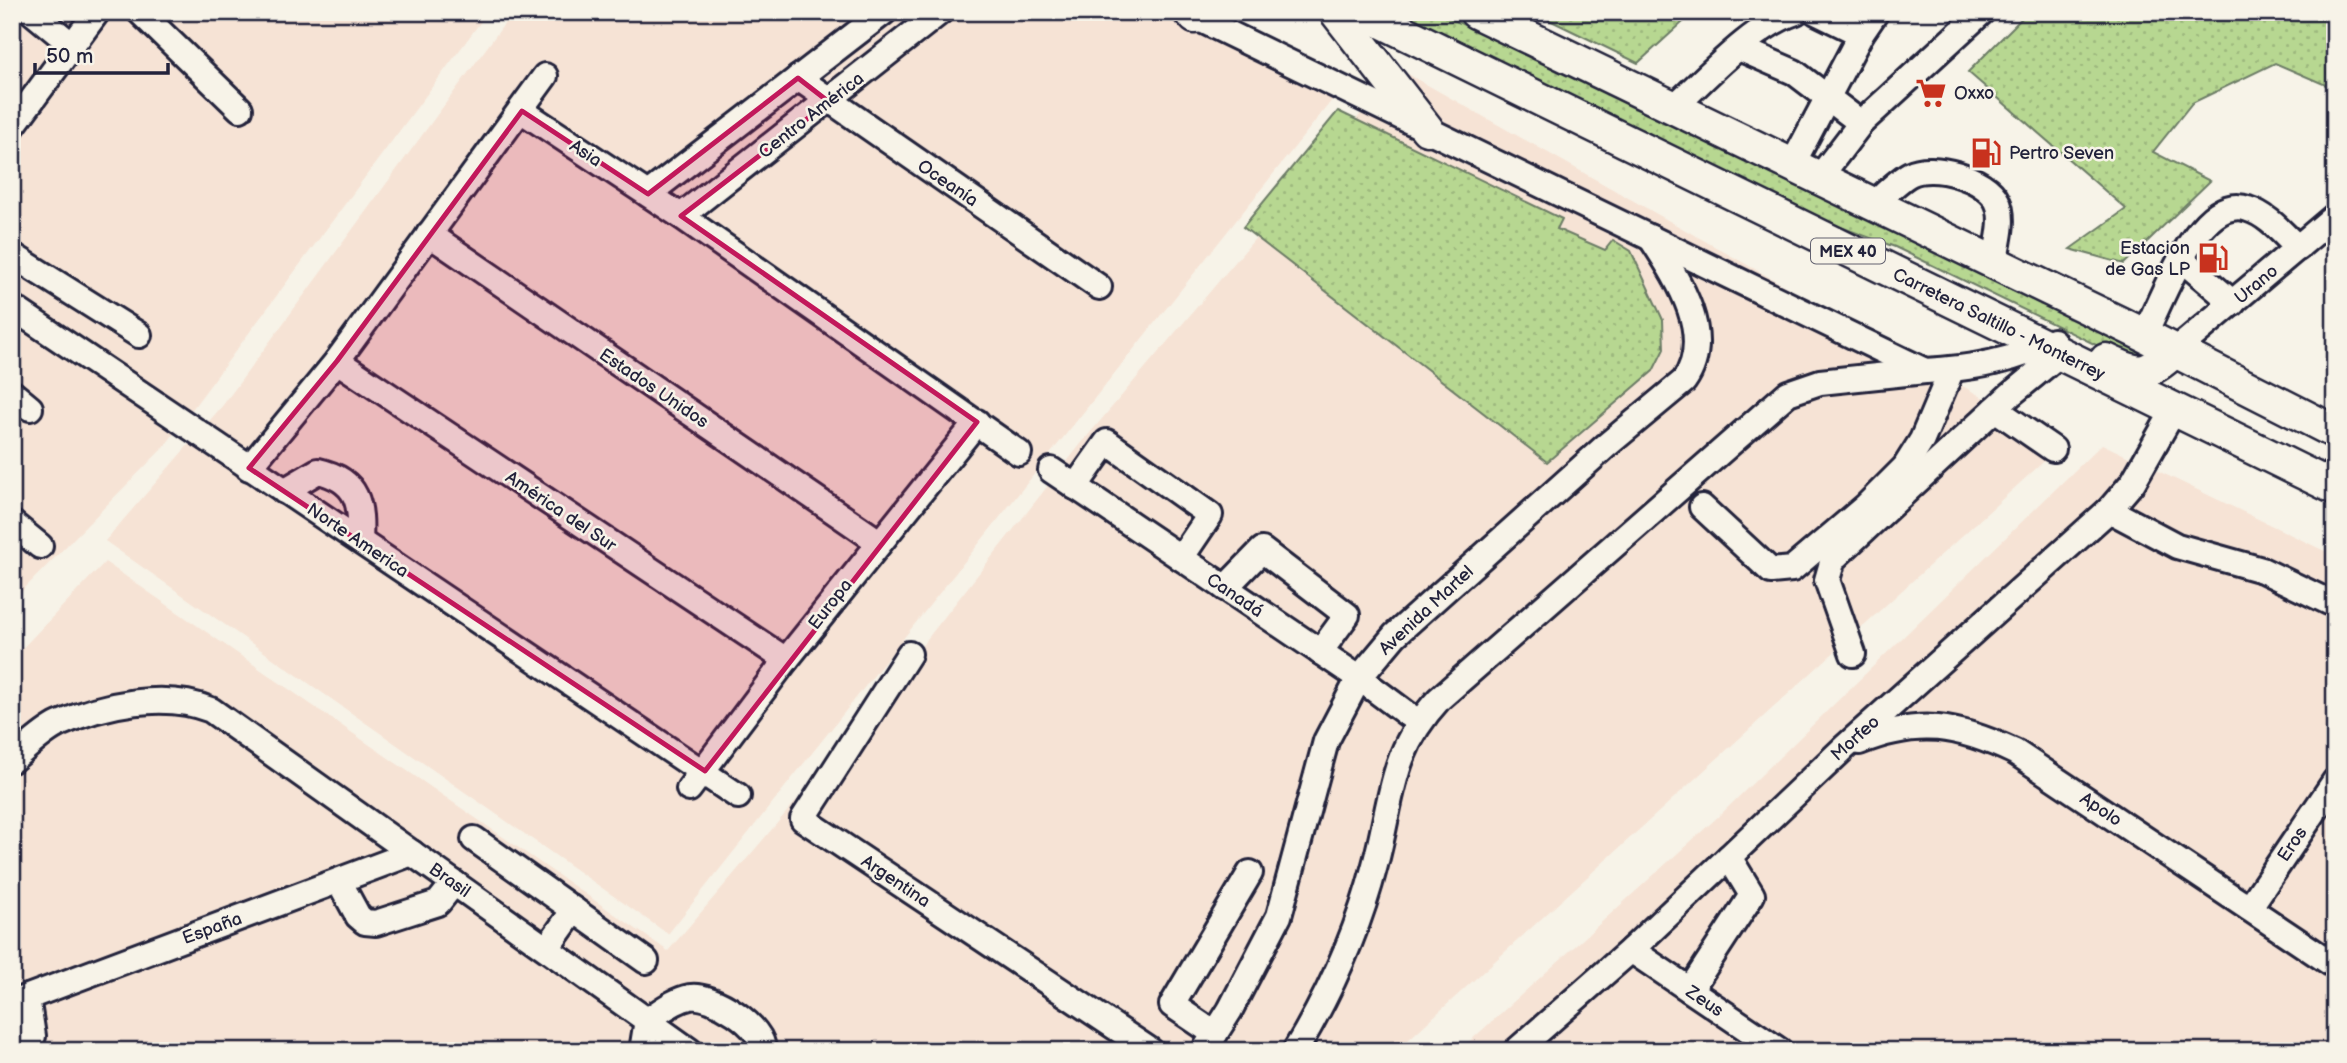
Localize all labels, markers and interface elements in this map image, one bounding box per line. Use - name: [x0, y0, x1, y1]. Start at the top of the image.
- scale bar: [35, 32, 168, 76]
- text: 50 m: [46, 44, 93, 69]
- street label: Centro América: [755, 68, 868, 163]
- supermarket icon: Oxxo: [1914, 76, 1948, 110]
- place label: Oxxo: [1954, 83, 1994, 104]
- street label: Asia: [566, 135, 606, 171]
- fuel station icon: Pertro Seven: [1969, 136, 2003, 170]
- place label: Pertro Seven: [2009, 143, 2114, 164]
- street label: Oceanía: [913, 156, 982, 211]
- road number: MEX 40: [1811, 238, 1885, 264]
- place label: Estacion de Gas LP: [2105, 238, 2191, 280]
- fuel station icon: Estacion de Gas LP: [2196, 241, 2230, 275]
- street label: Urano: [2230, 260, 2282, 308]
- street label: Carretera Saltillo - Monterrey: [1889, 264, 2109, 385]
- street label: Estados Unidos: [595, 344, 712, 433]
- street label: América del Sur: [501, 467, 620, 556]
- street label: Norte America: [303, 499, 413, 582]
- street label: Avenida Martel: [1375, 561, 1478, 659]
- street label: Canadá: [1202, 569, 1267, 622]
- street label: Europa: [804, 575, 857, 634]
- street label: Morfeo: [1827, 711, 1884, 766]
- street label: Apolo: [2076, 788, 2126, 831]
- street label: Eros: [2273, 823, 2312, 866]
- street label: Argentina: [857, 851, 934, 912]
- street label: Brasil: [425, 859, 474, 902]
- street label: España: [180, 908, 245, 949]
- street label: Zeus: [1681, 981, 1728, 1022]

